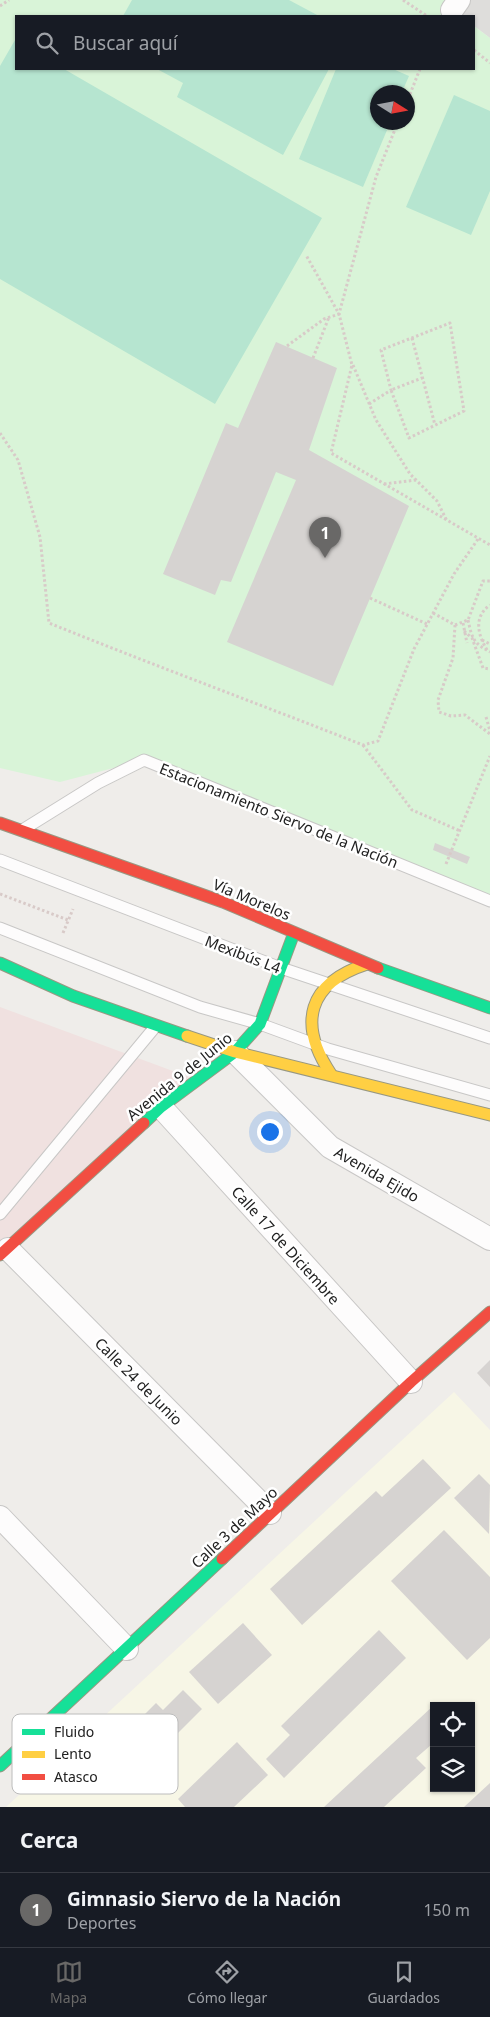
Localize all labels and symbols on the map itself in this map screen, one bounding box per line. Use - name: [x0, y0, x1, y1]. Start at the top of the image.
- north arrow: [370, 85, 415, 130]
- pin: 1: [309, 517, 341, 558]
- street label: Estacionamiento Siervo de la Nación: [157, 758, 401, 872]
- street label: Vía Morelos: [210, 874, 294, 924]
- street label: Mexibús L4: [202, 930, 284, 978]
- street label: Avenida 9 de Junio: [122, 1027, 236, 1125]
- your location: [257, 1119, 283, 1145]
- street label: Avenida Ejido: [331, 1142, 423, 1206]
- street label: Calle 17 de Diciembre: [228, 1182, 344, 1308]
- street label: Calle 24 de Junio: [91, 1333, 187, 1429]
- street label: Calle 3 de Mayo: [187, 1482, 281, 1572]
- legend: [12, 1714, 178, 1794]
- text: Fluido: [54, 1722, 94, 1741]
- text: Lento: [54, 1744, 91, 1763]
- text: Atasco: [54, 1767, 98, 1786]

